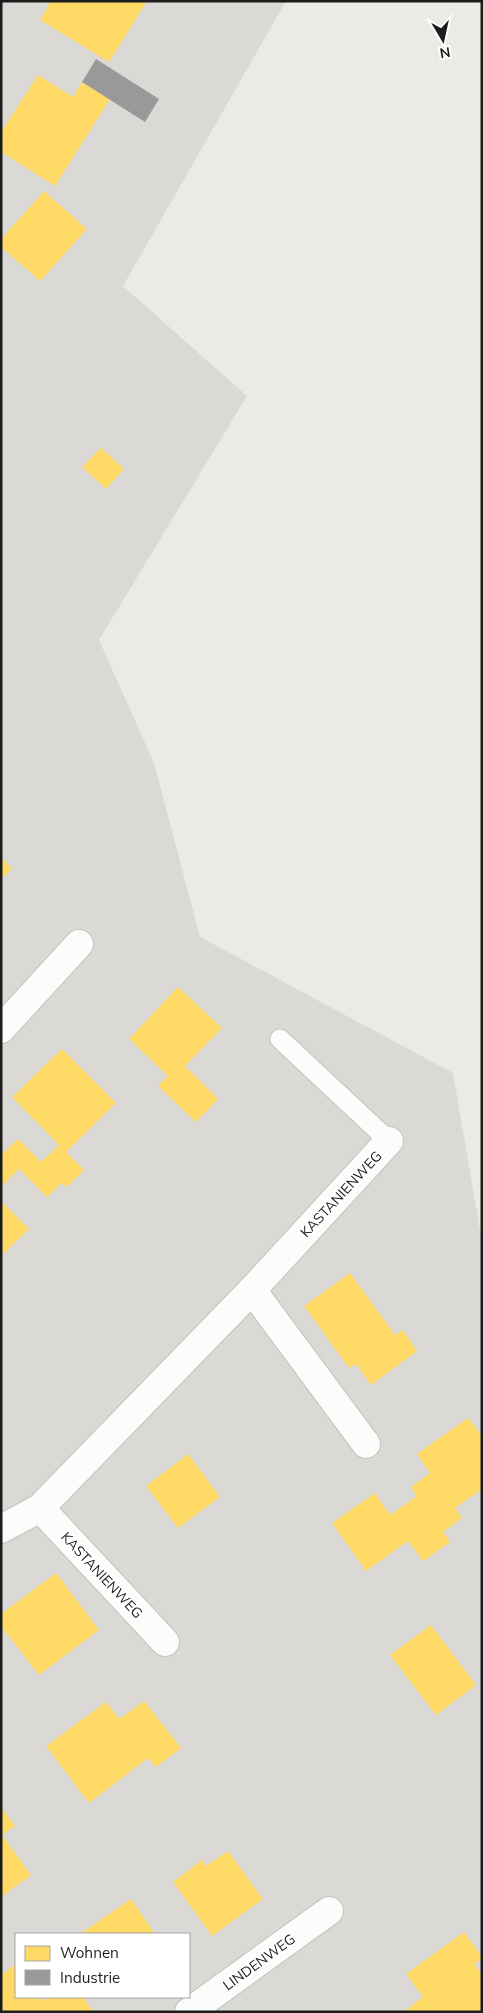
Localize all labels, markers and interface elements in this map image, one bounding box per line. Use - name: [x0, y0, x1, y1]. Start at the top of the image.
- north arrow: [418, 15, 468, 65]
- text: N: [438, 43, 452, 63]
- street label: KASTANIENWEG: [296, 1147, 386, 1241]
- street label: KASTANIENWEG: [57, 1528, 147, 1622]
- street label: LINDENWEG: [219, 1930, 299, 1994]
- legend: [15, 1933, 190, 1998]
- text: Wohnen: [60, 1943, 119, 1962]
- text: Industrie: [60, 1968, 120, 1987]

